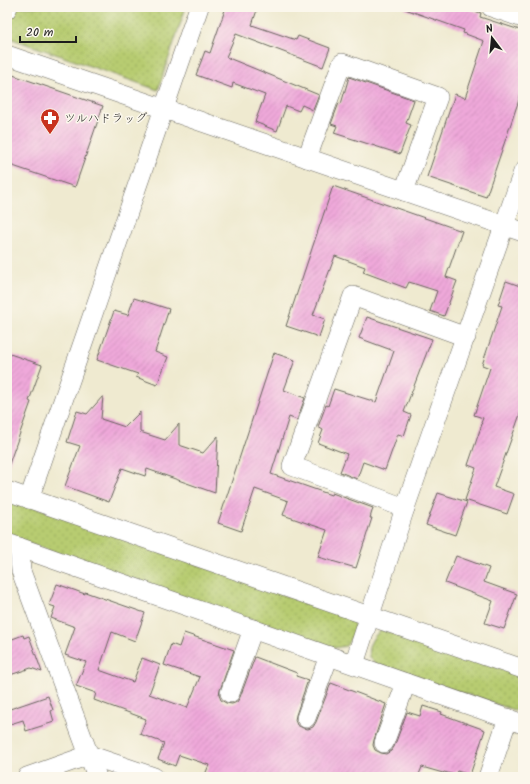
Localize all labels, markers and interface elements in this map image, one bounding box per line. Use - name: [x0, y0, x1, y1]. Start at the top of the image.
- scale bar: [20, 18, 76, 44]
- north arrow: [472, 18, 512, 58]
- text: N: [484, 20, 495, 39]
- text: 20 m: [26, 23, 54, 42]
- pharmacy icon: ツルハドラッグ: [39, 107, 61, 135]
- place label: ツルハドラッグ: [64, 109, 148, 128]

